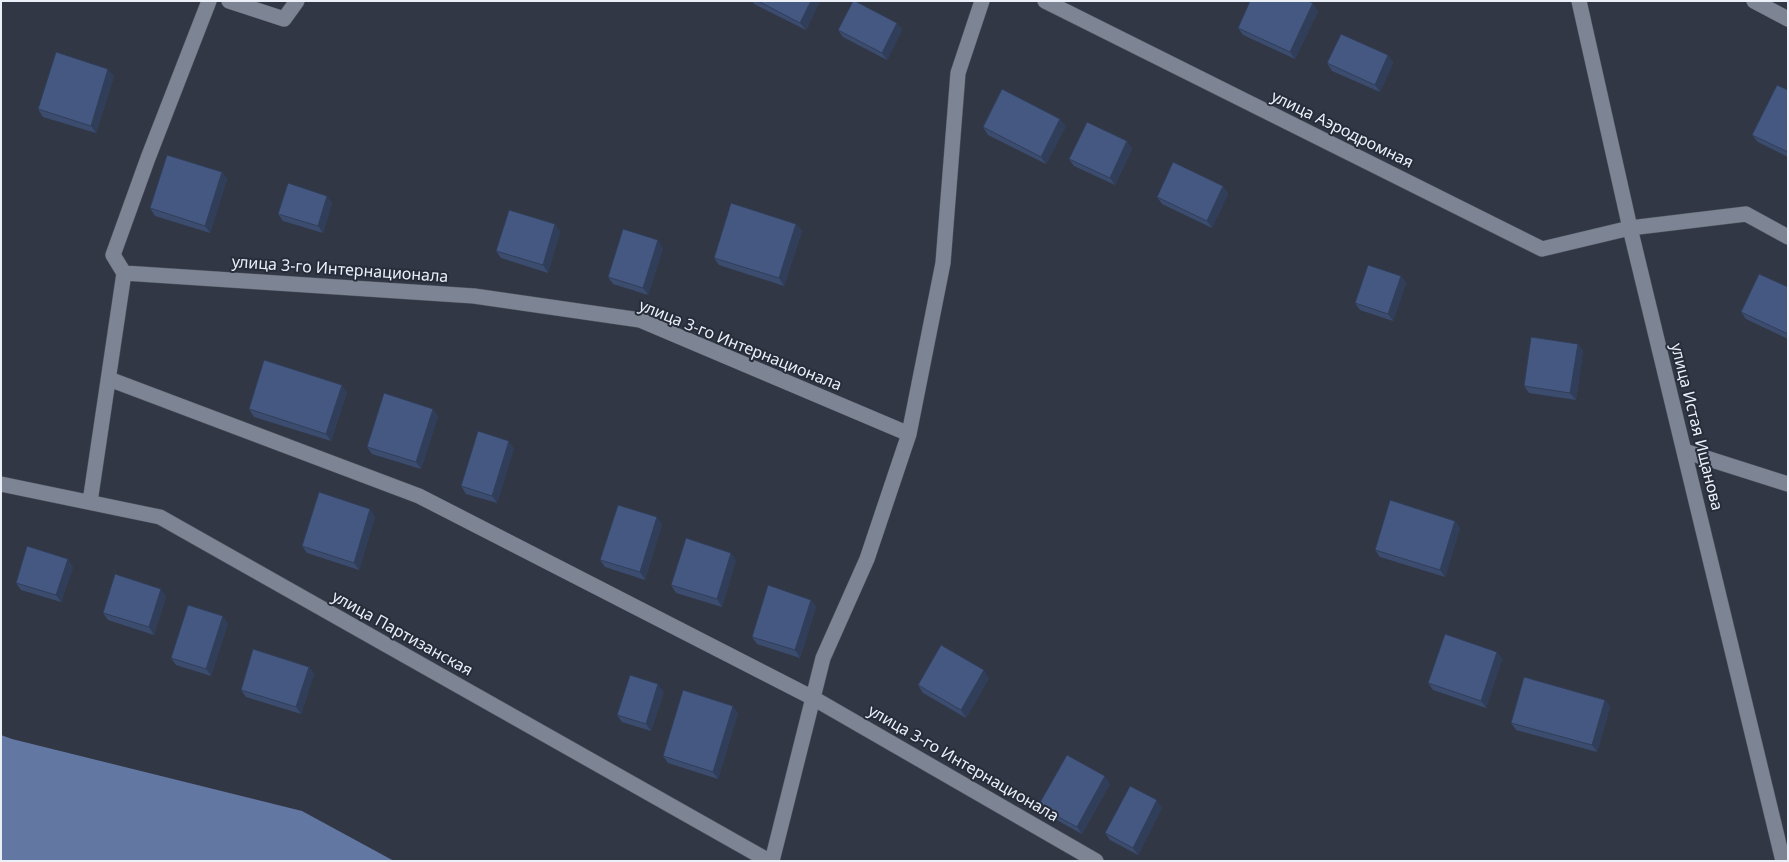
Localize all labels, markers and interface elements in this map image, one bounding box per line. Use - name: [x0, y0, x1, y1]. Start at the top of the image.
- street label: улица Аэродромная: [1268, 87, 1416, 173]
- street label: улица 3-го Интернационала: [231, 253, 449, 287]
- street label: улица 3-го Интернационала: [636, 296, 844, 396]
- street label: улица Истая Ищанова: [1666, 341, 1726, 513]
- street label: улица Партизанская: [328, 587, 476, 681]
- street label: улица 3-го Интернационала: [864, 701, 1062, 827]

